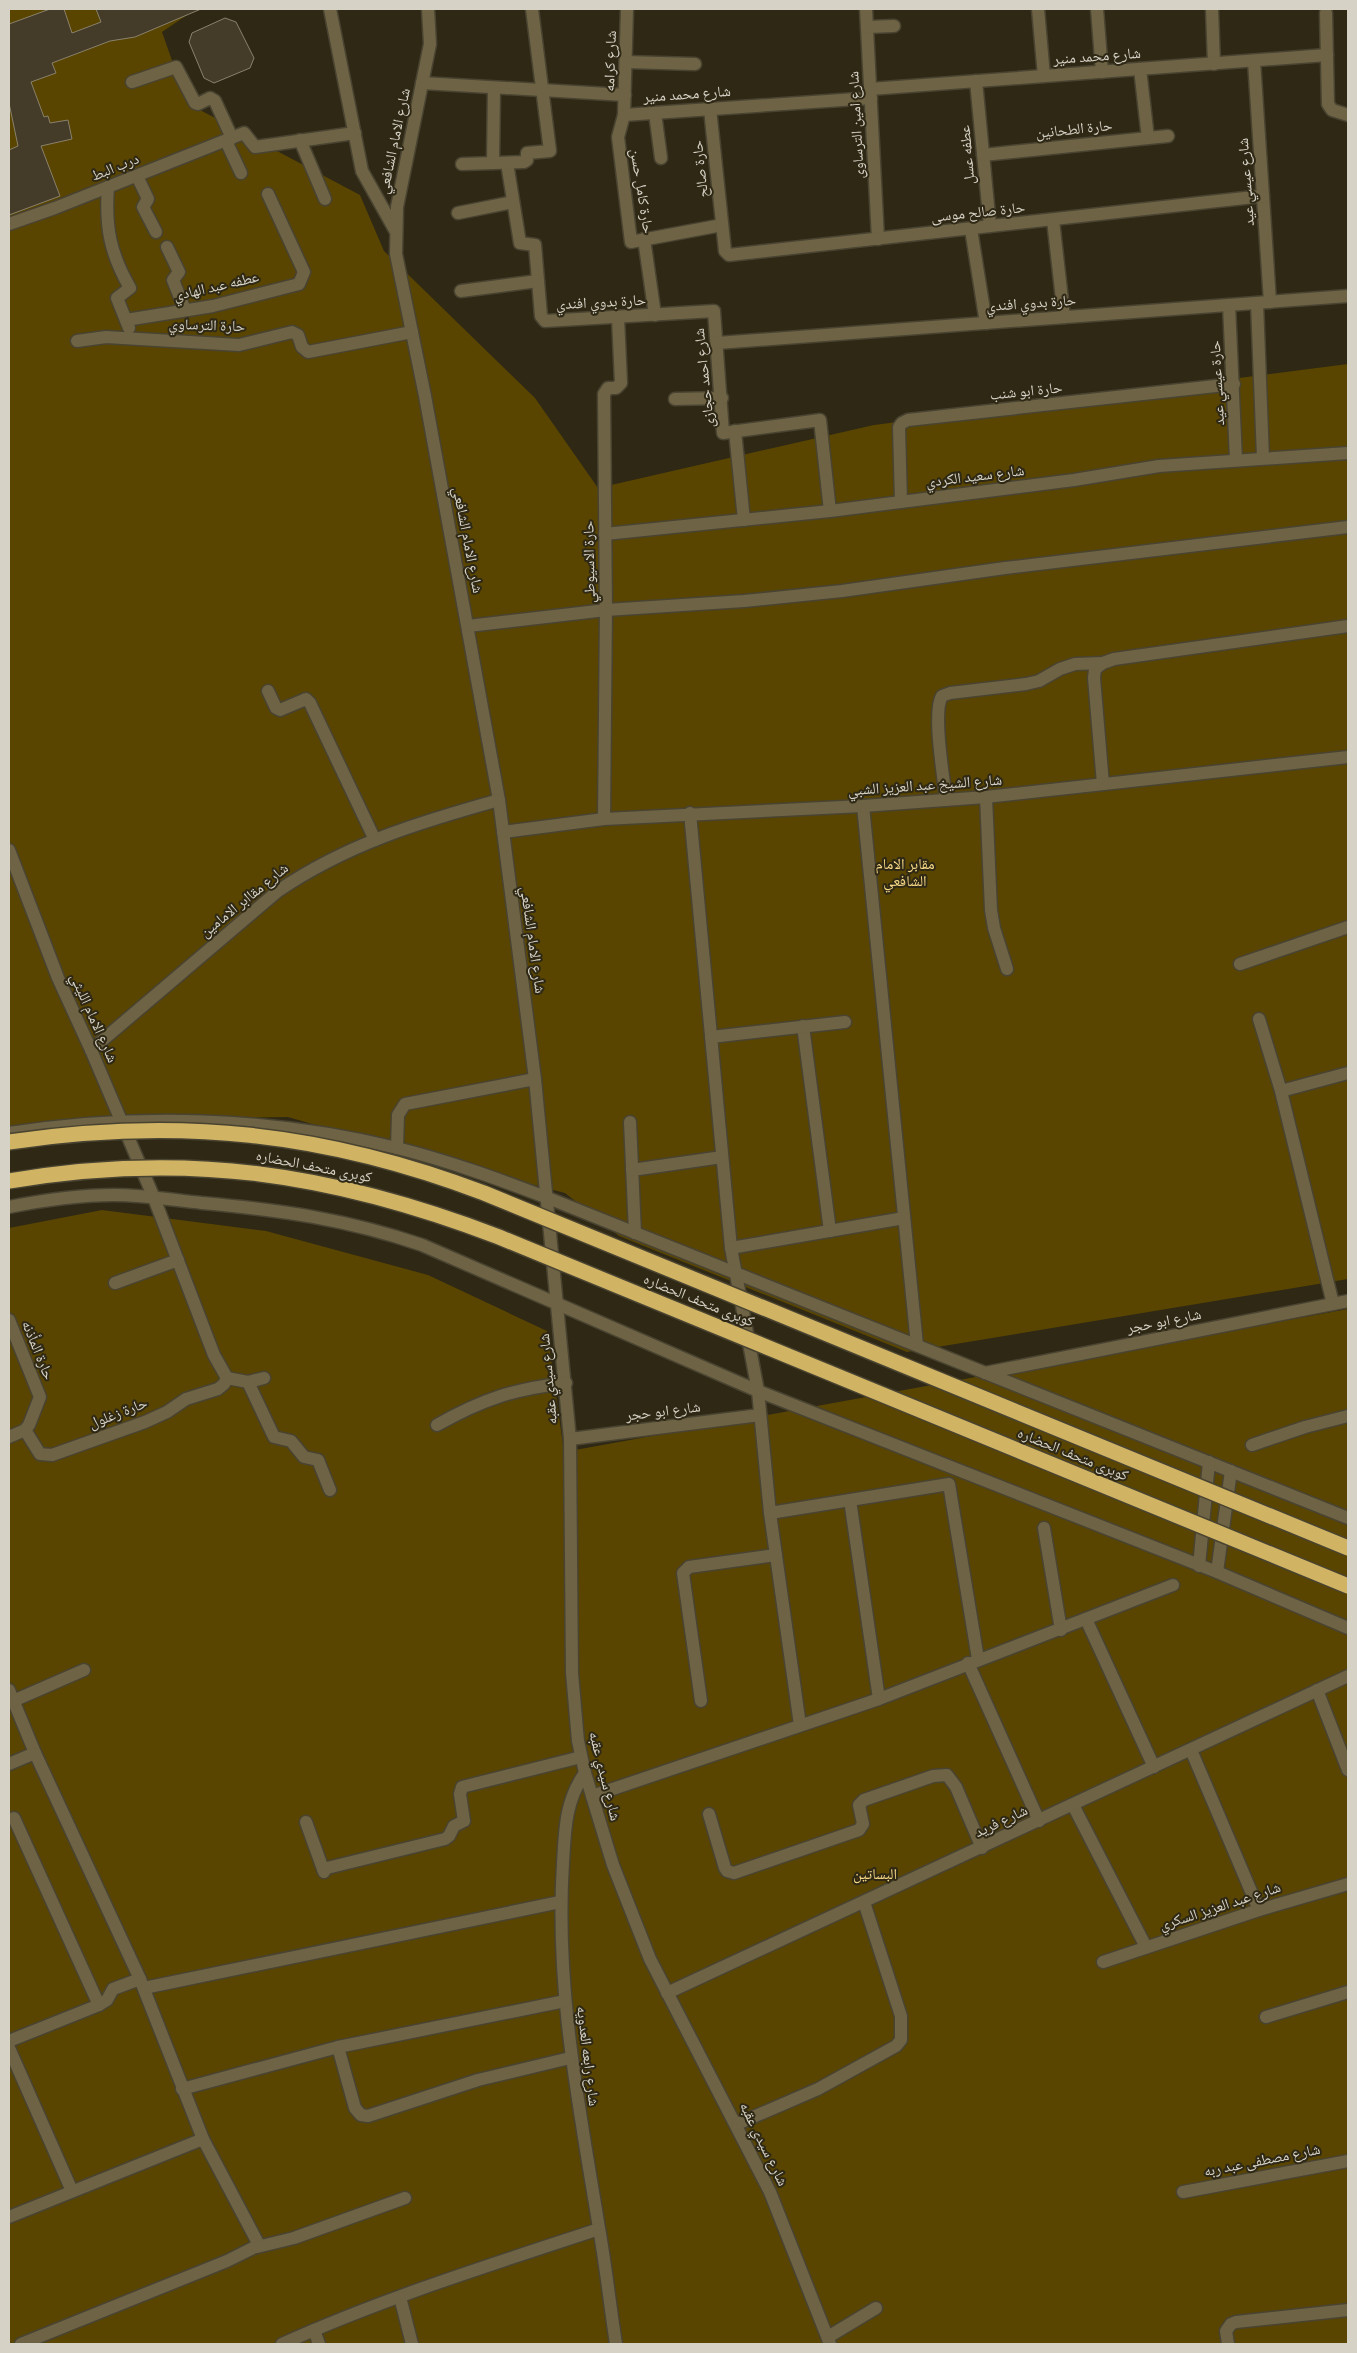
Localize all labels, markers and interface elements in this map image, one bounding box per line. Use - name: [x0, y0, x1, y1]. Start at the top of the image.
- street label: شارع كرامه: [600, 30, 621, 92]
- street label: شارع محمد منير: [1052, 44, 1142, 69]
- street label: شارع امين الترساوى: [844, 70, 869, 179]
- street label: شارع محمد منير: [642, 82, 732, 107]
- street label: شارع الامام الشافعي: [374, 86, 417, 196]
- street label: حارة الطحانين: [1035, 116, 1114, 143]
- street label: عطفه عسل: [955, 124, 980, 185]
- street label: شارع عيسي عيد: [1234, 137, 1261, 227]
- street label: حارة صالح: [688, 139, 713, 198]
- street label: حارة كامل حسن: [625, 147, 658, 235]
- street label: درب البط: [89, 149, 141, 185]
- street label: حارة صالح موسى: [930, 198, 1027, 227]
- street label: عطفه عبد الهادي: [172, 267, 261, 307]
- street label: حارة بدوي افندي: [556, 291, 647, 316]
- street label: حارة بدوي افندي: [985, 291, 1077, 318]
- street label: حارة الترساوي: [168, 315, 246, 338]
- street label: شارع احمد حجازى: [690, 327, 719, 429]
- street label: حارة عيسي عيد: [1206, 339, 1231, 426]
- street label: حارة ابو شنب: [989, 378, 1064, 404]
- street label: شارع سعيد الكردي: [925, 461, 1026, 494]
- street label: شارع الامام الشافعي: [446, 485, 487, 595]
- street label: حارة الاسيوطي: [579, 520, 602, 603]
- street label: شارع الشيخ عبد العزيز الشبي: [847, 771, 1003, 802]
- park label: مقابر الامام الشافعي: [875, 855, 935, 893]
- street label: شارع مقاابر الامامين: [196, 859, 292, 942]
- street label: شارع الامام الشافعي: [514, 885, 549, 995]
- street label: شارع الامام الليثي: [64, 971, 122, 1067]
- street label: كوبرى متحف الحضاره: [254, 1146, 374, 1187]
- street label: كوبرى متحف الحضاره: [641, 1270, 757, 1331]
- street label: شارع ابو حجر: [1124, 1305, 1203, 1338]
- street label: حارة المأذنه: [18, 1318, 58, 1383]
- street label: شارع سيدي عقبه: [535, 1332, 564, 1425]
- street label: حارة زغلول: [86, 1393, 151, 1433]
- street label: شارع ابو حجر: [623, 1397, 702, 1426]
- street label: كوبرى متحف الحضاره: [1015, 1424, 1131, 1485]
- street label: شارع سيدي عقبه: [582, 1730, 625, 1823]
- street label: شارع فريد: [972, 1801, 1031, 1842]
- park label: البساتين: [853, 1865, 897, 1884]
- street label: شارع عبد العزيز السكري: [1157, 1878, 1284, 1937]
- street label: شارع رابعه العدويه: [572, 2005, 603, 2107]
- street label: شارع سيدي عقبه: [733, 2099, 792, 2190]
- street label: شارع مصطفى عبد ربه: [1202, 2140, 1322, 2181]

